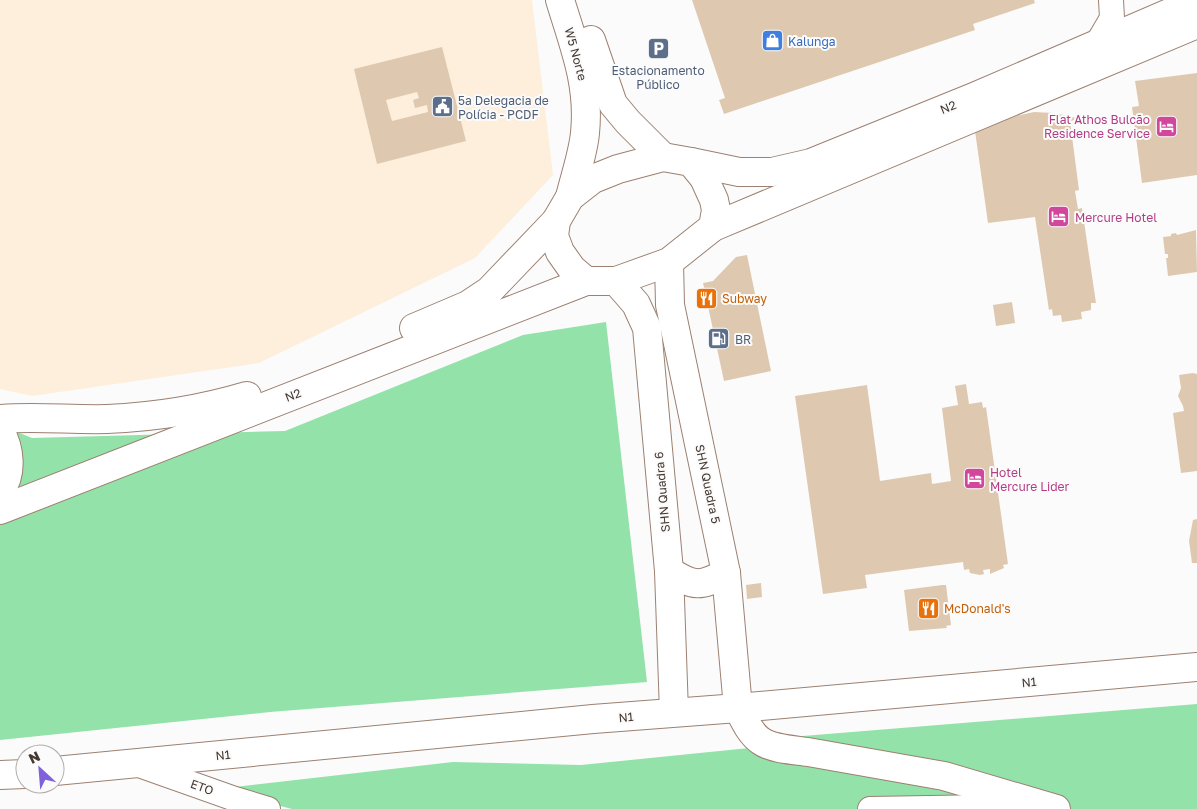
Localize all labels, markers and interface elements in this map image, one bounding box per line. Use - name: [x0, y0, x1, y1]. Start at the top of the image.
- street label: W5 Norte: [562, 26, 590, 82]
- shop icon: Kalunga: [760, 29, 784, 53]
- place label: Kalunga: [788, 34, 836, 49]
- parking icon: Estacionamento Público: [646, 37, 670, 61]
- place label: Estacionamento Público: [611, 63, 705, 92]
- place label: 5ª Delegacia de Polícia - PCDF: [458, 93, 549, 122]
- public building icon: 5ª Delegacia de Polícia - PCDF: [430, 95, 454, 119]
- street label: N2: [938, 97, 958, 117]
- place label: Flat Athos Bulcão Residence Service: [1044, 112, 1150, 141]
- hotel icon: Flat Athos Bulcão Residence Service: [1154, 114, 1178, 138]
- hotel icon: Mercure Hotel: [1047, 205, 1071, 229]
- place label: Mercure Hotel: [1075, 210, 1157, 225]
- restaurant icon: Subway: [694, 286, 718, 310]
- place label: Subway: [722, 291, 767, 306]
- fuel station icon: BR: [707, 327, 731, 351]
- place label: BR: [735, 332, 751, 347]
- street label: N2: [283, 385, 303, 405]
- street label: SHN Quadra 5: [692, 443, 724, 525]
- street label: SHN Quadra 6: [651, 451, 673, 533]
- place label: Hotel Mercure Lider: [990, 465, 1070, 494]
- hotel icon: Hotel Mercure Lider: [962, 467, 986, 491]
- restaurant icon: McDonald's: [916, 596, 940, 620]
- place label: McDonald's: [944, 601, 1011, 616]
- street label: N1: [1021, 674, 1037, 690]
- street label: N1: [618, 709, 634, 725]
- north arrow: [15, 744, 65, 794]
- text: N: [26, 747, 43, 767]
- street label: N1: [215, 747, 231, 763]
- street label: ETO: [188, 776, 216, 798]

